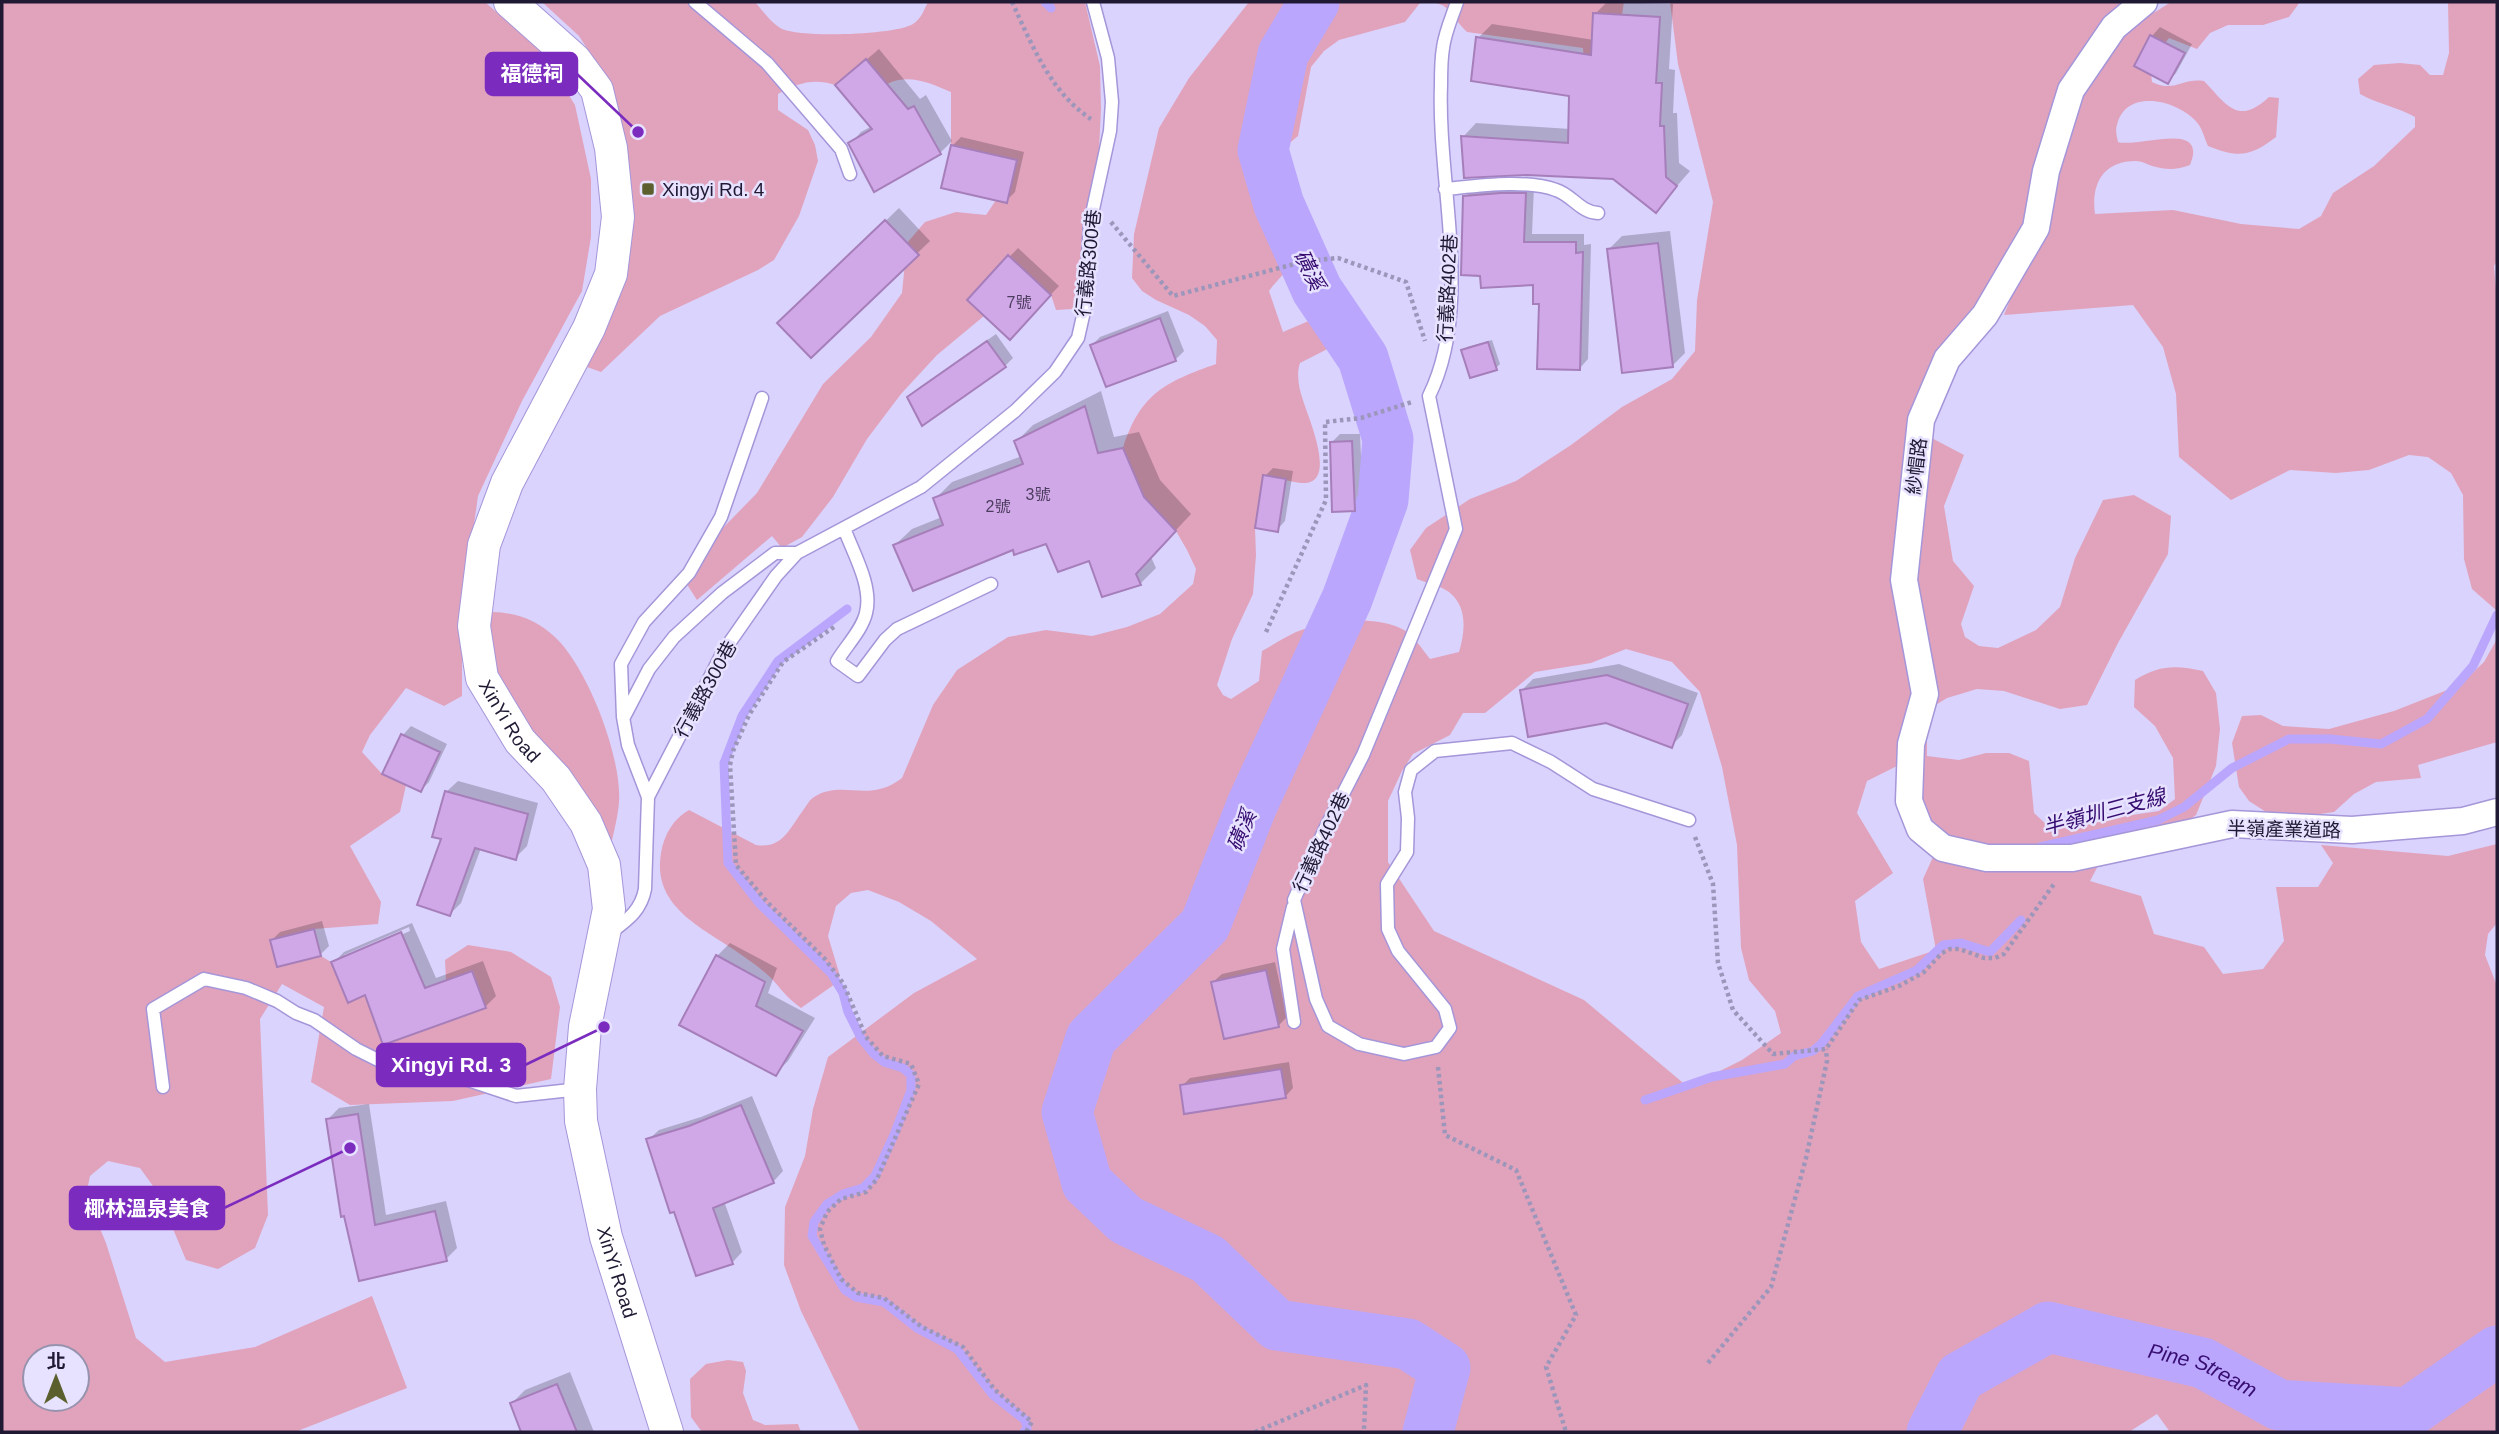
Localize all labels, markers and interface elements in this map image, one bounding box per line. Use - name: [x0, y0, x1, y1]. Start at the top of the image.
- callout: 福德祠: [486, 53, 577, 95]
- text: 福德祠: [501, 62, 564, 85]
- place label: Xingyi Rd. 4: [662, 179, 765, 200]
- marker: Xingyi Rd. 4: [640, 181, 656, 197]
- street label: 行義路300巷: [1072, 208, 1105, 318]
- street label: 行義路402巷: [1434, 234, 1461, 342]
- water label: 磺溪: [1290, 246, 1330, 296]
- house number: 7號: [1007, 294, 1031, 311]
- street label: 紗帽路: [1903, 436, 1930, 496]
- house number: 3號: [1026, 486, 1050, 503]
- house number: 2號: [986, 498, 1010, 515]
- street label: 行義路300巷: [670, 637, 741, 741]
- street label: XinYi Road: [475, 676, 544, 767]
- water label: 半嶺圳三支線: [2040, 784, 2170, 839]
- street label: 行義路402巷: [1289, 789, 1354, 895]
- water label: 磺溪: [1223, 804, 1261, 855]
- street label: 半嶺產業道路: [2227, 818, 2341, 841]
- callout: Xingyi Rd. 3: [377, 1044, 525, 1086]
- text: Xingyi Rd. 3: [391, 1053, 511, 1076]
- callout: 椰林溫泉美食: [70, 1187, 224, 1229]
- text: 椰林溫泉美食: [84, 1197, 210, 1220]
- street label: XinYi Road: [593, 1225, 641, 1320]
- water label: Pine Stream: [2146, 1339, 2261, 1402]
- north arrow: [21, 1343, 91, 1413]
- text: 北: [46, 1351, 66, 1372]

